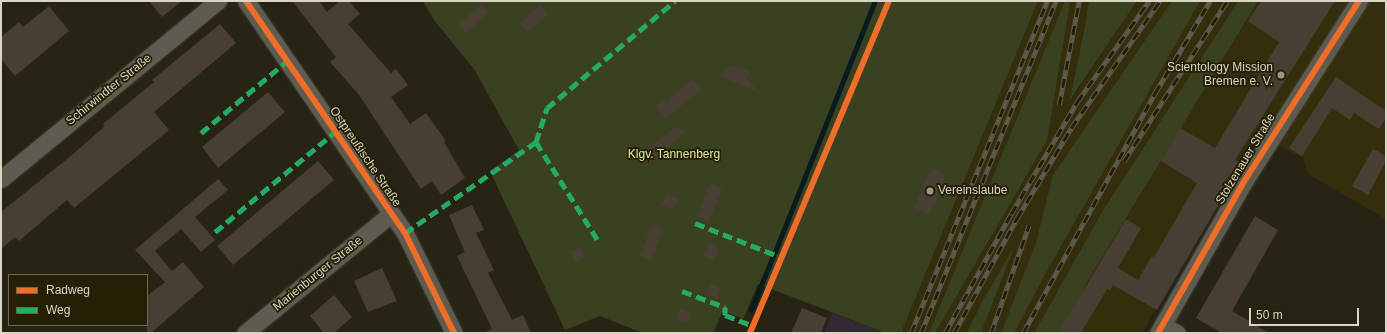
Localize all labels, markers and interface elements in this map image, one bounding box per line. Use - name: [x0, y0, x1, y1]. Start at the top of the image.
- street label: Schirwindter Straße: [64, 51, 154, 129]
- place label: Scientology Mission Bremen e. V.: [1167, 61, 1273, 89]
- marker: Scientology Mission Bremen e. V.: [1276, 70, 1286, 80]
- street label: Ostpreußische Straße: [326, 104, 404, 210]
- street label: Stolzenauer Straße: [1213, 111, 1279, 207]
- park label: Klgv. Tannenberg: [628, 148, 720, 162]
- place label: Vereinslaube: [938, 184, 1007, 198]
- marker: Vereinslaube: [925, 186, 935, 196]
- street label: Marienburger Straße: [270, 234, 366, 314]
- legend: [8, 274, 148, 326]
- text: Radweg: [46, 283, 90, 297]
- scale bar: [1251, 300, 1361, 326]
- text: Weg: [46, 303, 70, 317]
- text: 50 m: [1256, 308, 1283, 322]

